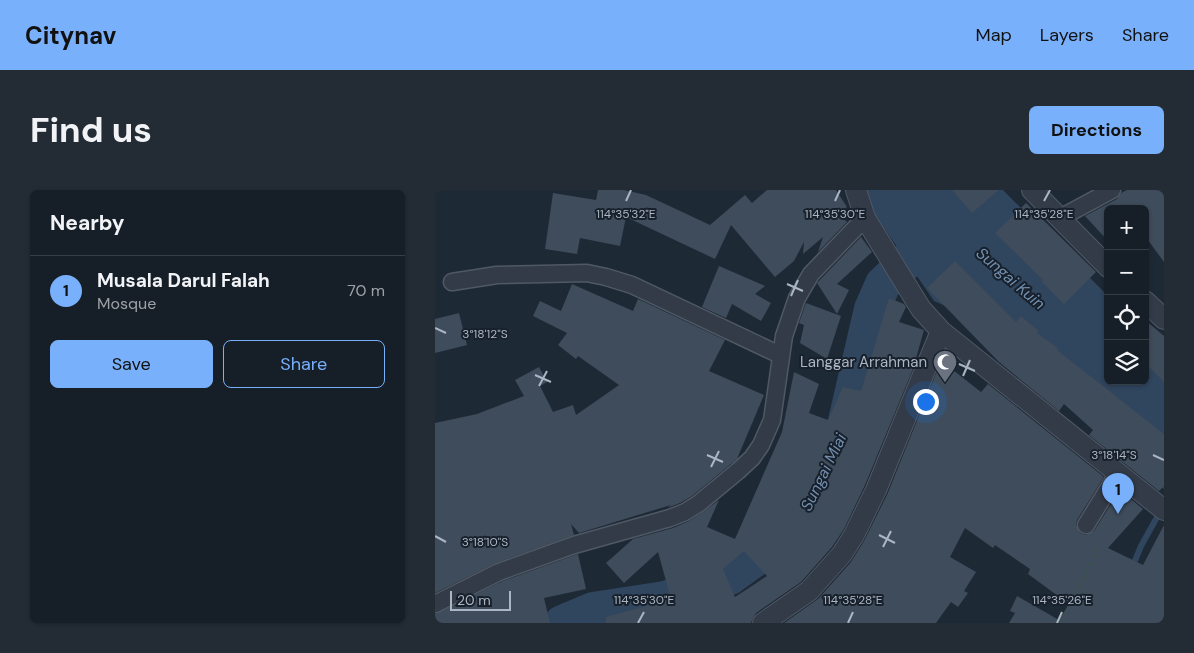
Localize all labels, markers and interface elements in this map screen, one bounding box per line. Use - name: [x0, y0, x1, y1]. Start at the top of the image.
- text: Citynav: [25, 20, 116, 51]
- text: Map: [976, 23, 1012, 47]
- text: Layers: [1040, 23, 1094, 47]
- text: Share: [1122, 23, 1169, 47]
- button: Directions: [1029, 106, 1164, 154]
- text: Find us: [30, 107, 152, 153]
- map controls: [1104, 205, 1149, 385]
- button: +: [1104, 205, 1149, 250]
- text: 114°35'32"E: [596, 206, 656, 222]
- text: 114°35'30"E: [805, 206, 866, 222]
- text: 114°35'28"E: [1014, 206, 1074, 222]
- text: Nearby: [50, 209, 124, 237]
- water label: Sungai Kuin: [972, 243, 1050, 314]
- button: −: [1104, 250, 1149, 295]
- text: Musala Darul Falah: [97, 268, 270, 293]
- text: 1: [63, 280, 69, 301]
- text: 70 m: [347, 280, 385, 301]
- text: Mosque: [97, 293, 156, 314]
- button: locate: [1104, 295, 1149, 340]
- text: 3°18'12"S: [462, 326, 508, 342]
- button: Save: [50, 340, 213, 388]
- button: Share: [223, 340, 385, 388]
- button: layers: [1104, 340, 1149, 385]
- mosque icon: Langgar Arrahman: [932, 349, 958, 383]
- place label: Langgar Arrahman: [800, 352, 927, 372]
- your location: [913, 389, 939, 415]
- water label: Sungai Miai: [796, 429, 852, 514]
- text: 3°18'14"S: [1091, 447, 1137, 463]
- pin: 1: [1102, 473, 1134, 514]
- text: 3°18'10"S: [462, 534, 508, 550]
- scale bar: [450, 588, 511, 611]
- text: 20 m: [457, 591, 491, 609]
- text: 114°35'30"E: [614, 592, 675, 608]
- text: 114°35'28"E: [823, 592, 883, 608]
- text: 114°35'26"E: [1032, 592, 1092, 608]

